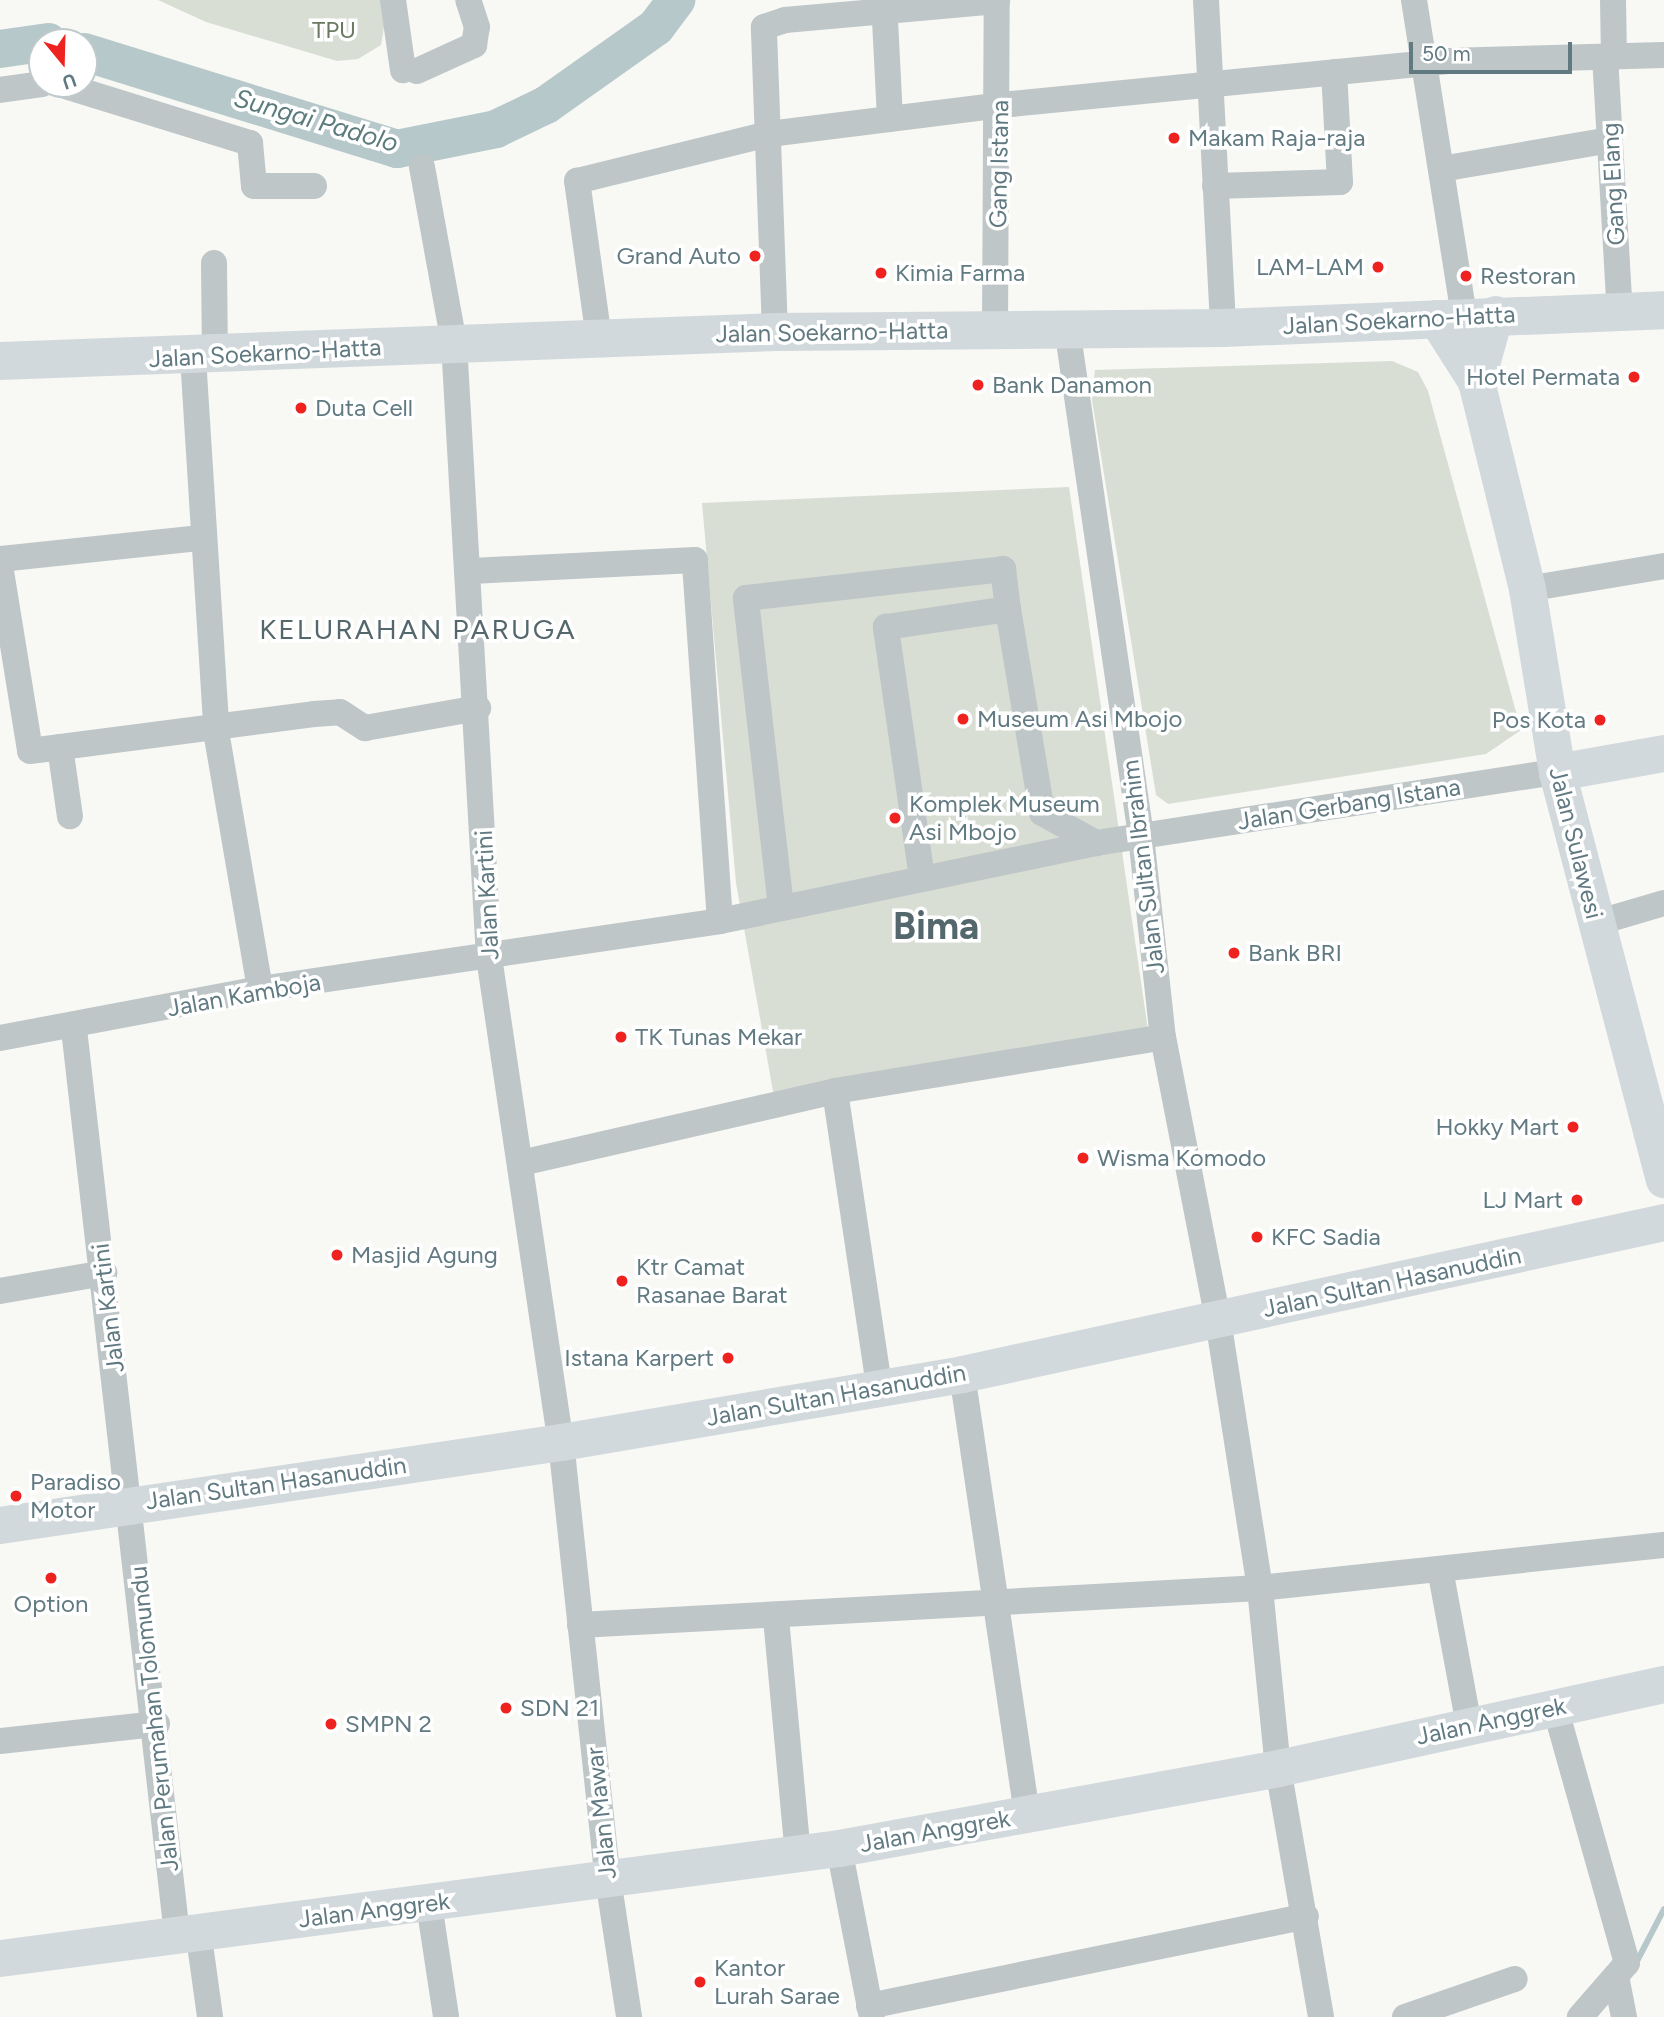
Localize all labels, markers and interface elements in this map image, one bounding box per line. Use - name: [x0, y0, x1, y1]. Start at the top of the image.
- park label: TPU: [312, 16, 356, 44]
- north arrow: [28, 28, 98, 98]
- scale bar: [1412, 28, 1575, 72]
- text: 50 m: [1422, 41, 1471, 66]
- text: U: [59, 68, 79, 94]
- water label: Sungai Padolo: [230, 83, 402, 159]
- street label: Gang Istana: [983, 100, 1015, 228]
- street label: Gang Elang: [1595, 122, 1631, 246]
- place label: Makam Raja-raja: [1188, 124, 1366, 152]
- marker: Makam Raja-raja: [1166, 130, 1182, 146]
- place label: Grand Auto: [616, 242, 741, 270]
- marker: Grand Auto: [747, 248, 763, 264]
- place label: LAM-LAM: [1256, 253, 1364, 281]
- place label: Kimia Farma: [895, 259, 1025, 287]
- marker: LAM-LAM: [1370, 259, 1386, 275]
- place label: Restoran: [1480, 262, 1576, 290]
- marker: Kimia Farma: [873, 265, 889, 281]
- marker: Restoran: [1458, 268, 1474, 284]
- street label: Jalan Soekarno-Hatta: [1282, 300, 1516, 340]
- street label: Jalan Soekarno-Hatta: [715, 316, 949, 348]
- street label: Jalan Soekarno-Hatta: [148, 333, 382, 373]
- place label: Hotel Permata: [1466, 363, 1620, 391]
- marker: Hotel Permata: [1626, 369, 1642, 385]
- place label: Bank Danamon: [992, 371, 1152, 399]
- marker: Bank Danamon: [970, 377, 986, 393]
- place label: Duta Cell: [315, 394, 413, 422]
- marker: Duta Cell: [293, 400, 309, 416]
- district label: KELURAHAN PARUGA: [261, 612, 575, 646]
- place label: Museum Asi Mbojo: [977, 705, 1182, 733]
- place label: Pos Kota: [1492, 706, 1586, 734]
- marker: Museum Asi Mbojo: [955, 711, 971, 727]
- marker: Pos Kota: [1592, 712, 1608, 728]
- street label: Jalan Sultan Ibrahim: [1116, 758, 1170, 976]
- street label: Jalan Sulawesi: [1543, 764, 1609, 922]
- street label: Jalan Gerbang Istana: [1236, 772, 1462, 836]
- place label: Komplek Museum Asi Mbojo: [909, 790, 1100, 846]
- marker: Komplek Museum Asi Mbojo: [887, 810, 903, 826]
- street label: Jalan Kartini: [469, 829, 505, 961]
- district label: Bima: [893, 904, 979, 950]
- place label: Bank BRI: [1248, 939, 1342, 967]
- marker: Bank BRI: [1226, 945, 1242, 961]
- street label: Jalan Kamboja: [165, 967, 323, 1023]
- place label: TK Tunas Mekar: [635, 1023, 802, 1051]
- marker: TK Tunas Mekar: [613, 1029, 629, 1045]
- place label: Hokky Mart: [1435, 1113, 1559, 1141]
- marker: Hokky Mart: [1565, 1119, 1581, 1135]
- place label: Wisma Komodo: [1097, 1144, 1266, 1172]
- marker: Wisma Komodo: [1075, 1150, 1091, 1166]
- place label: LJ Mart: [1483, 1186, 1563, 1214]
- marker: LJ Mart: [1569, 1192, 1585, 1208]
- place label: KFC Sadia: [1271, 1223, 1381, 1251]
- marker: KFC Sadia: [1249, 1229, 1265, 1245]
- place label: Masjid Agung: [351, 1241, 498, 1269]
- street label: Jalan Sultan Hasanuddin: [1260, 1241, 1524, 1323]
- street label: Jalan Kartini: [86, 1242, 130, 1374]
- marker: Masjid Agung: [329, 1247, 345, 1263]
- place label: Ktr Camat Rasanae Barat: [636, 1253, 788, 1309]
- marker: Ktr Camat Rasanae Barat: [614, 1273, 630, 1289]
- place label: Istana Karpert: [564, 1344, 714, 1372]
- marker: Istana Karpert: [720, 1350, 736, 1366]
- street label: Jalan Sultan Hasanuddin: [704, 1358, 968, 1432]
- street label: Jalan Sultan Hasanuddin: [144, 1450, 408, 1516]
- place label: Paradiso Motor: [30, 1468, 121, 1524]
- marker: Paradiso Motor: [8, 1488, 24, 1504]
- street label: Jalan Perumahan Tolomundu: [124, 1565, 184, 1873]
- marker: Option: [43, 1570, 59, 1586]
- place label: Option: [14, 1590, 88, 1618]
- street label: Jalan Anggrek: [1414, 1691, 1568, 1751]
- place label: SDN 21: [520, 1694, 599, 1722]
- marker: SDN 21: [498, 1700, 514, 1716]
- place label: SMPN 2: [345, 1710, 432, 1738]
- marker: SMPN 2: [323, 1716, 339, 1732]
- street label: Jalan Mawar: [580, 1746, 622, 1880]
- street label: Jalan Anggrek: [858, 1804, 1012, 1858]
- street label: Jalan Anggrek: [297, 1886, 451, 1934]
- place label: Kantor Lurah Sarae: [714, 1954, 840, 2010]
- marker: Kantor Lurah Sarae: [692, 1974, 708, 1990]

